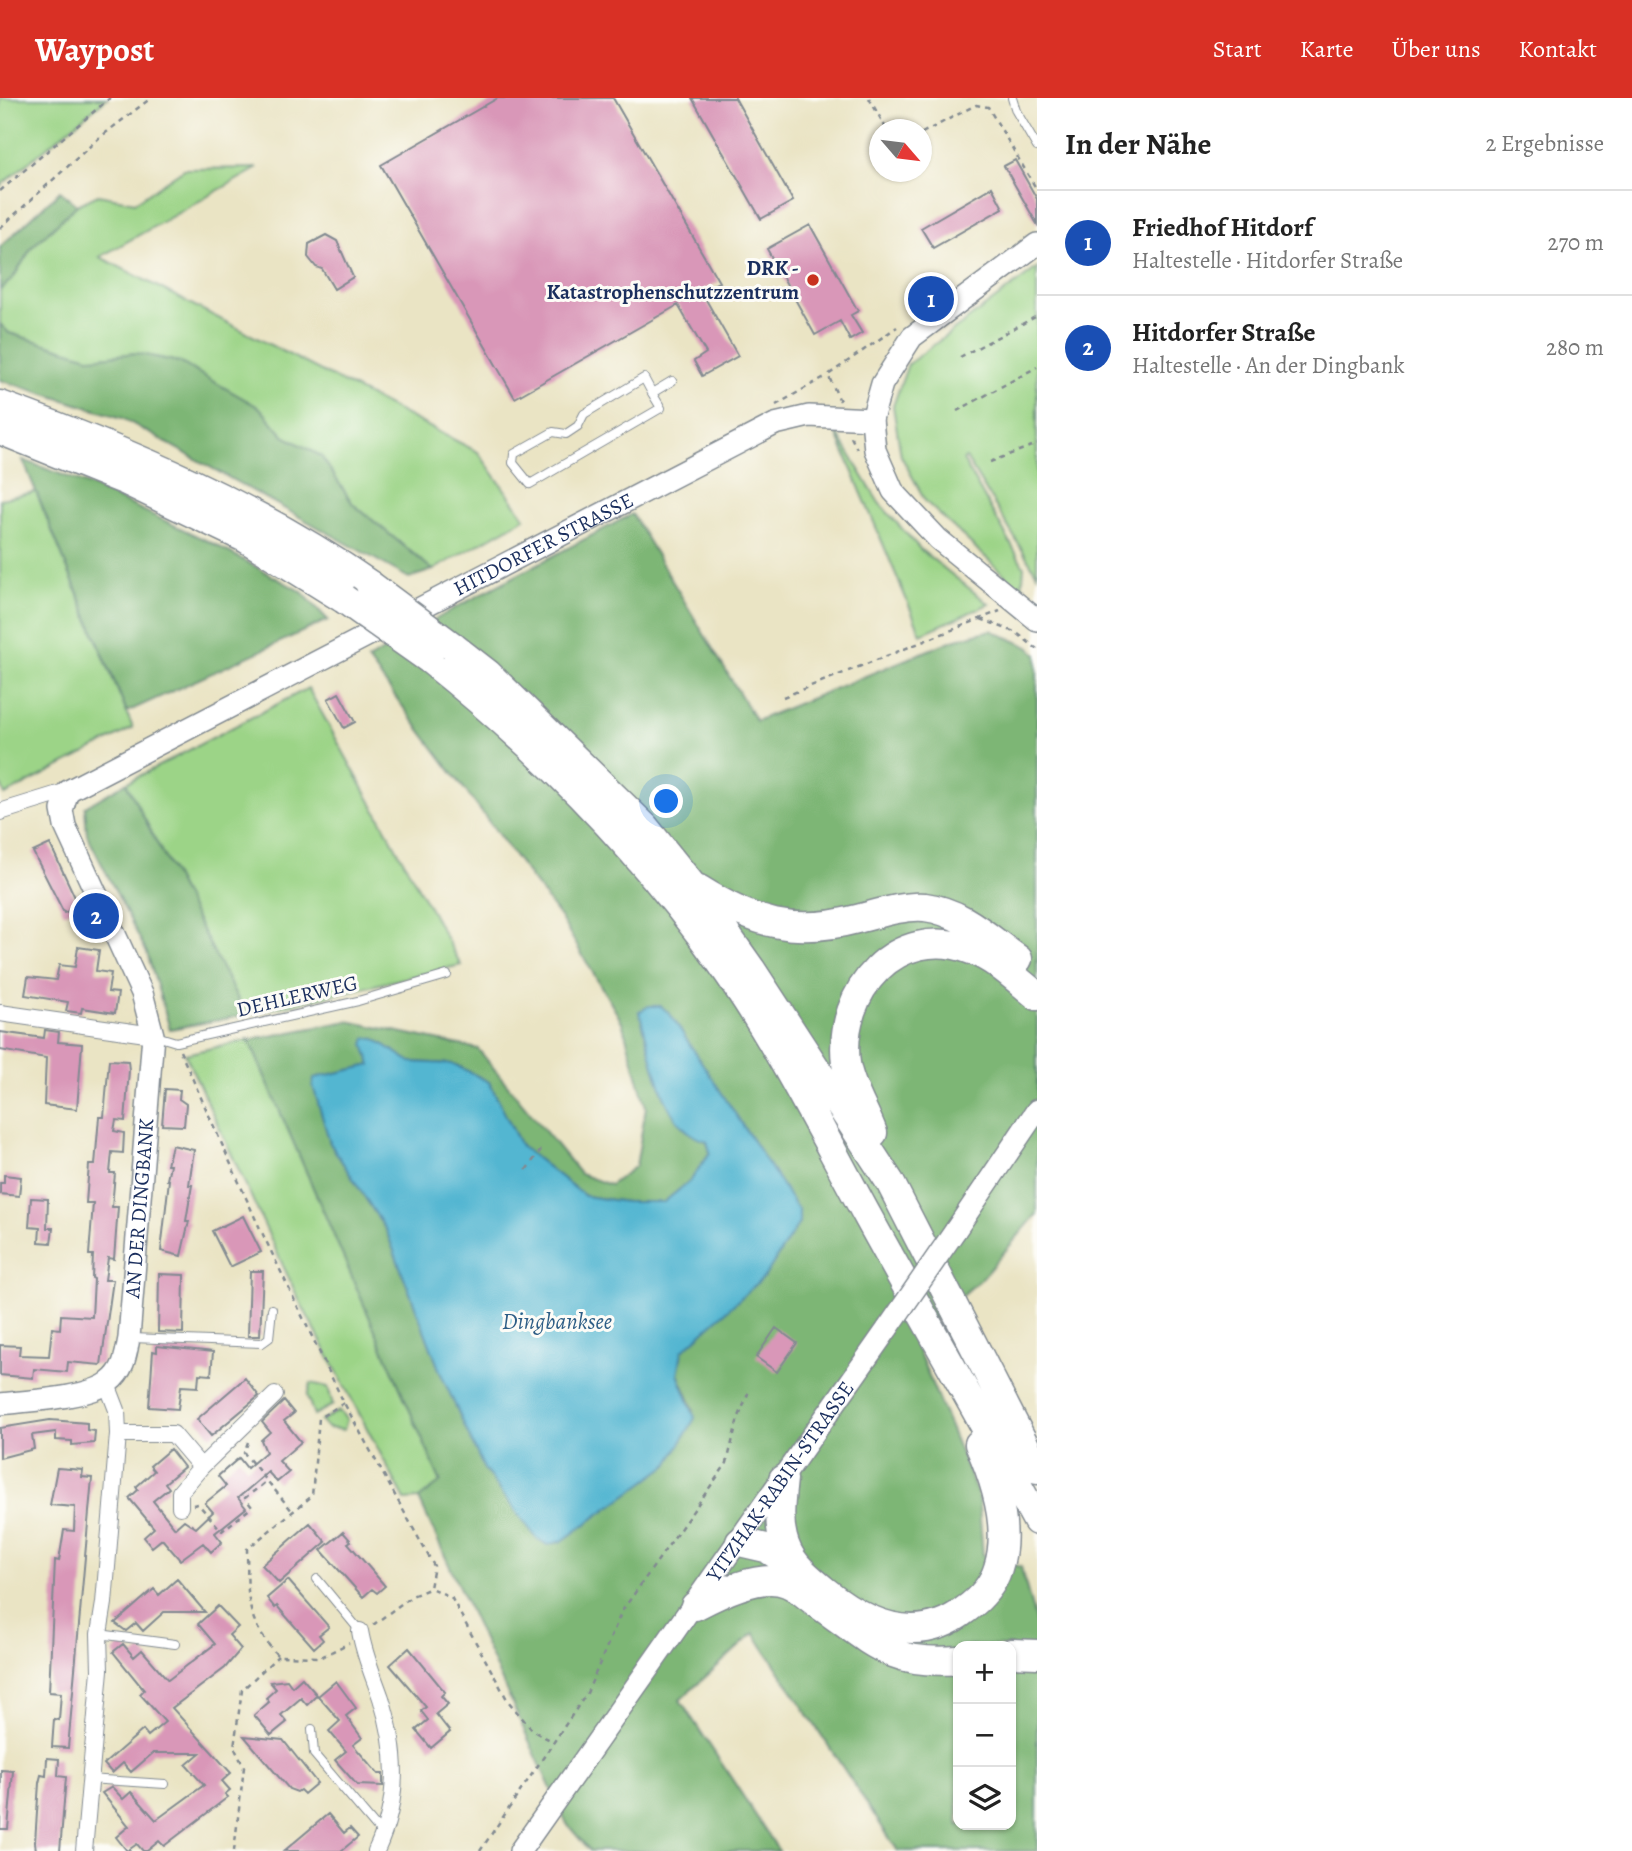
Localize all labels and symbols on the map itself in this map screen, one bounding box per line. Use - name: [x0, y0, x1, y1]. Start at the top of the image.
- north arrow: [869, 119, 932, 182]
- place label: DRK - Katastrophenschutzzentrum: [546, 254, 799, 306]
- marker: DRK - Katastrophenschutzzentrum: [805, 272, 821, 288]
- pin: 1: [908, 273, 954, 325]
- street label: HITDORFER STRASSE: [448, 486, 638, 603]
- your location: [649, 784, 683, 818]
- pin: 2: [73, 890, 119, 942]
- street label: DEHLERWEG: [234, 968, 360, 1024]
- street label: AN DER DINGBANK: [118, 1117, 160, 1300]
- water label: Dingbanksee: [502, 1306, 612, 1337]
- street label: YITZHAK-RABIN-STRASSE: [699, 1375, 860, 1588]

